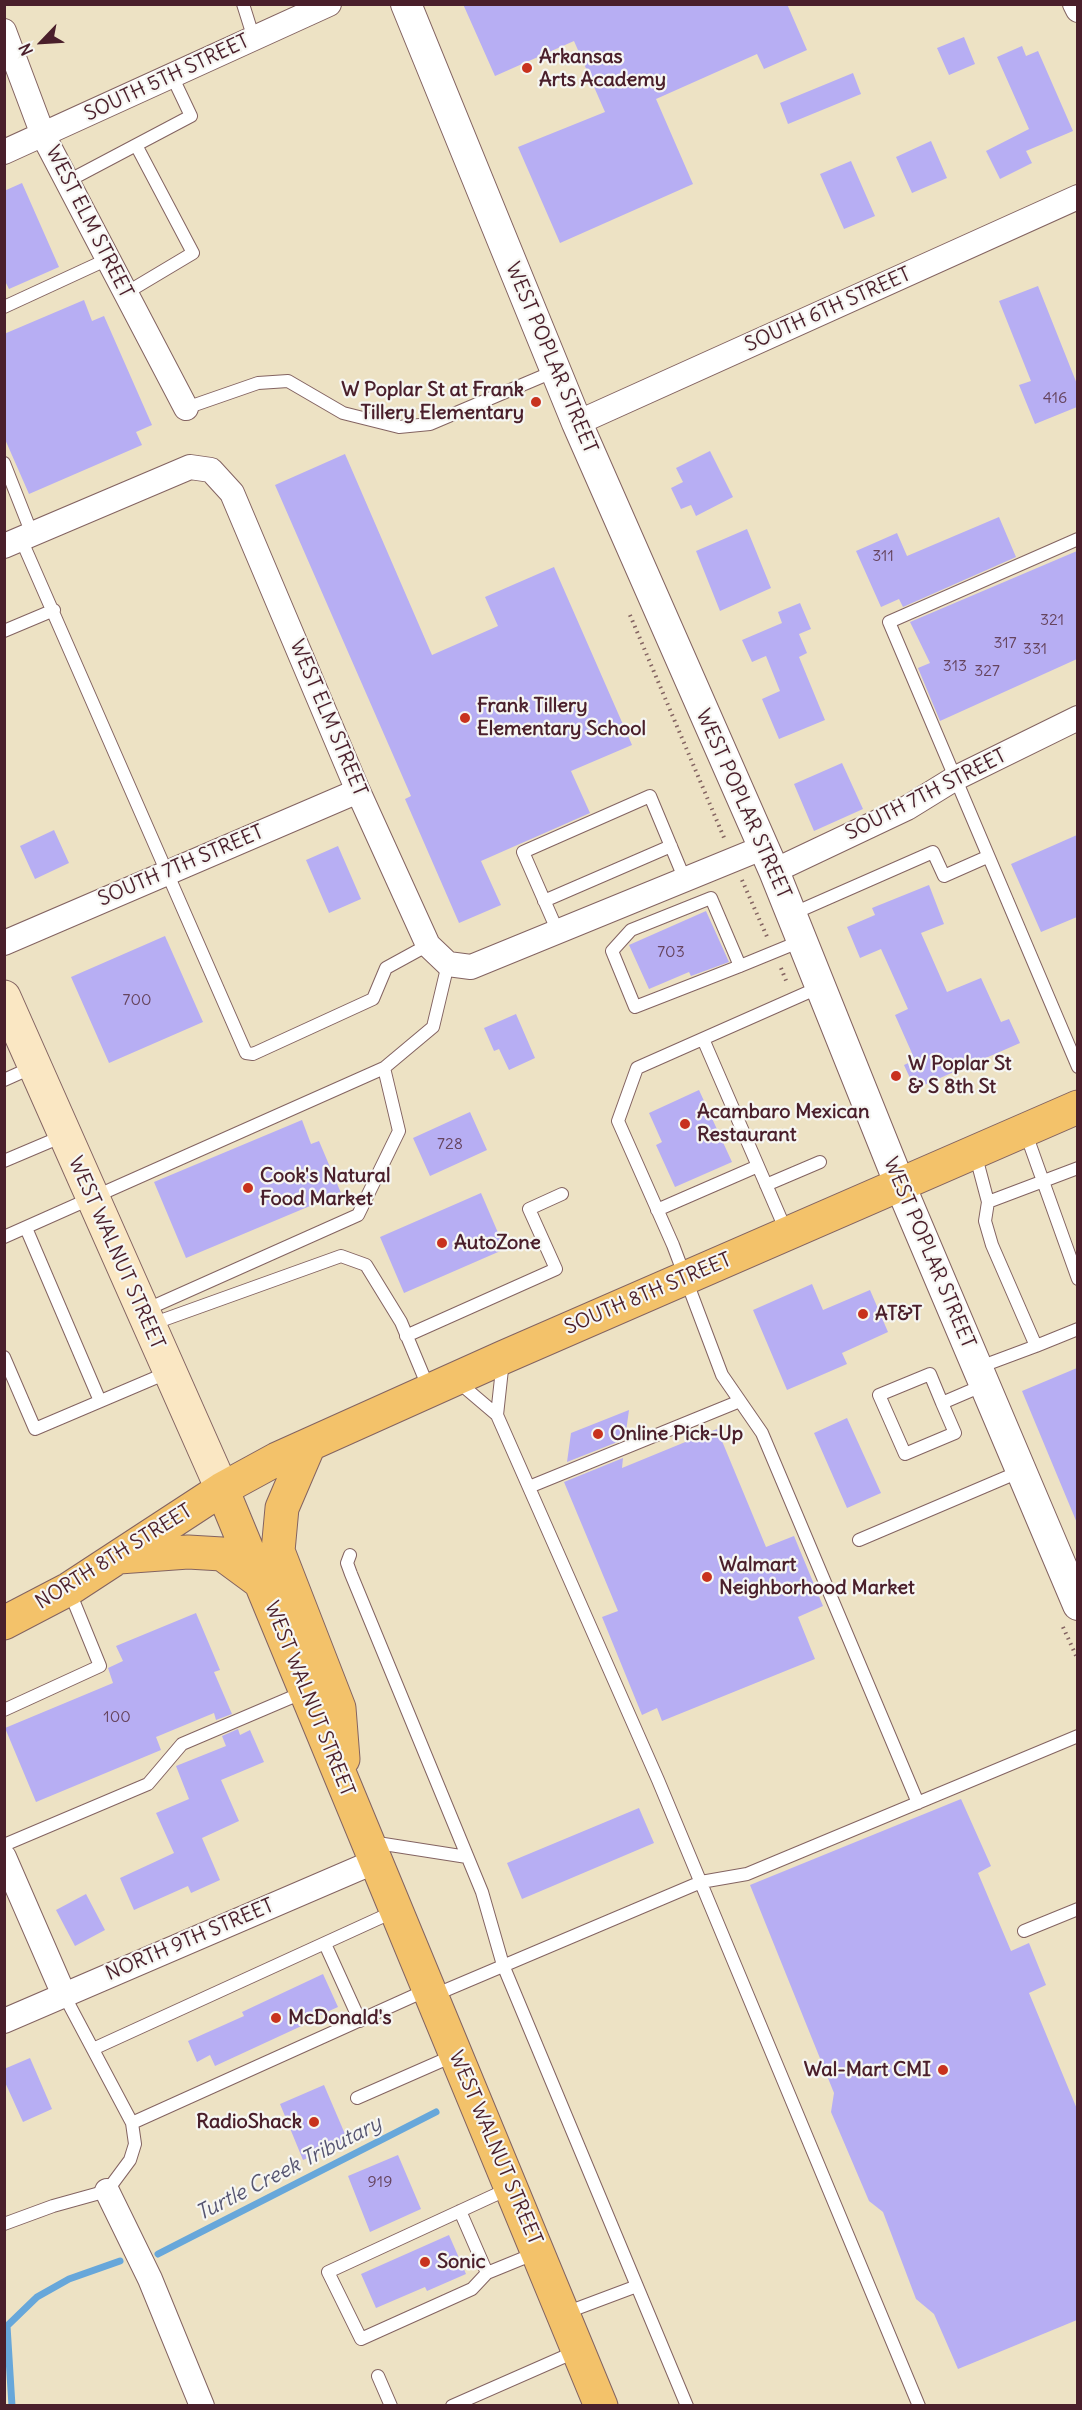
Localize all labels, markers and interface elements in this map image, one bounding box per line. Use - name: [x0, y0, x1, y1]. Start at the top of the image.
- north arrow: [12, 12, 72, 72]
- street label: SOUTH 5TH STREET: [81, 29, 253, 127]
- text: N: [14, 40, 37, 59]
- place label: Arkansas Arts Academy: [539, 45, 666, 92]
- marker: Arkansas Arts Academy: [520, 61, 534, 75]
- street label: WEST ELM STREET: [40, 142, 138, 302]
- street label: WEST POPLAR STREET: [500, 259, 602, 457]
- street label: SOUTH 6TH STREET: [741, 263, 915, 357]
- place label: W Poplar St at Frank Tillery Elementary: [341, 378, 524, 425]
- house number: 416: [1043, 388, 1067, 408]
- marker: W Poplar St at Frank Tillery Elementary: [529, 395, 543, 409]
- house number: 311: [872, 546, 894, 566]
- house number: 321: [1040, 610, 1064, 630]
- house number: 317: [993, 633, 1017, 653]
- street label: WEST ELM STREET: [284, 636, 372, 800]
- house number: 331: [1023, 639, 1047, 659]
- house number: 313: [943, 656, 967, 676]
- house number: 327: [974, 661, 1000, 681]
- place label: Frank Tillery Elementary School: [477, 694, 646, 741]
- street label: WEST POPLAR STREET: [690, 705, 796, 903]
- marker: Frank Tillery Elementary School: [458, 711, 472, 725]
- street label: SOUTH 7TH STREET: [842, 744, 1010, 846]
- street label: SOUTH 7TH STREET: [95, 820, 267, 912]
- house number: 703: [657, 942, 685, 962]
- house number: 700: [123, 990, 151, 1010]
- place label: W Poplar St & S 8th St: [908, 1052, 1012, 1099]
- marker: W Poplar St & S 8th St: [889, 1069, 903, 1083]
- place label: Acambaro Mexican Restaurant: [697, 1100, 869, 1147]
- marker: Acambaro Mexican Restaurant: [678, 1117, 692, 1131]
- house number: 728: [437, 1134, 463, 1154]
- street label: WEST WALNUT STREET: [63, 1153, 169, 1353]
- street label: WEST POPLAR STREET: [878, 1154, 980, 1352]
- place label: Cook's Natural Food Market: [260, 1164, 390, 1211]
- marker: Cook's Natural Food Market: [241, 1181, 255, 1195]
- place label: AutoZone: [454, 1231, 541, 1255]
- marker: AutoZone: [435, 1236, 449, 1250]
- street label: SOUTH 8TH STREET: [561, 1248, 735, 1340]
- place label: AT&T: [875, 1302, 922, 1326]
- marker: AT&T: [856, 1307, 870, 1321]
- place label: Online Pick-Up: [610, 1422, 743, 1446]
- marker: Online Pick-Up: [591, 1427, 605, 1441]
- street label: NORTH 8TH STREET: [31, 1499, 197, 1615]
- place label: Walmart Neighborhood Market: [719, 1553, 915, 1600]
- marker: Walmart Neighborhood Market: [700, 1570, 714, 1584]
- street label: WEST WALNUT STREET: [259, 1598, 359, 1800]
- house number: 100: [103, 1707, 131, 1727]
- street label: NORTH 9TH STREET: [102, 1894, 278, 1986]
- place label: McDonald's: [288, 2006, 392, 2030]
- marker: McDonald's: [269, 2011, 283, 2025]
- street label: WEST WALNUT STREET: [443, 2047, 547, 2249]
- place label: Wal-Mart CMI: [804, 2058, 931, 2082]
- marker: Wal-Mart CMI: [936, 2063, 950, 2077]
- place label: RadioShack: [196, 2110, 302, 2134]
- water label: Turtle Creek Tributary: [192, 2111, 386, 2227]
- marker: RadioShack: [307, 2115, 321, 2129]
- house number: 919: [368, 2172, 392, 2192]
- place label: Sonic: [437, 2250, 486, 2274]
- marker: Sonic: [418, 2255, 432, 2269]

